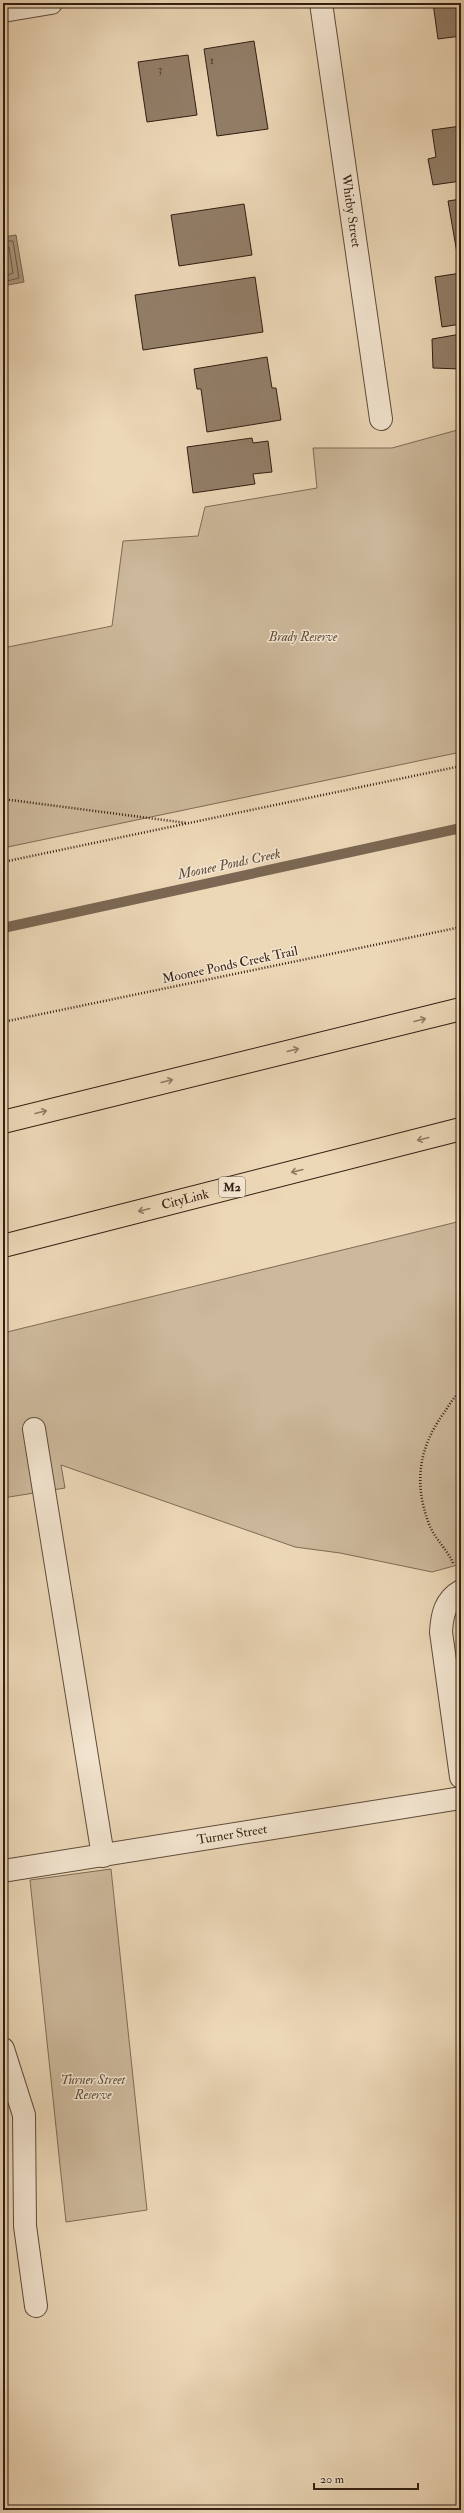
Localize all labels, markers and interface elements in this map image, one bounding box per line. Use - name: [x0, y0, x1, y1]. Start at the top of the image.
- house number: 1: [210, 54, 214, 67]
- house number: 3: [158, 63, 162, 76]
- street label: Whitby Street: [338, 172, 364, 249]
- park label: Brady Reserve: [268, 629, 338, 645]
- water label: Moonee Ponds Creek: [175, 845, 282, 883]
- street label: Moonee Ponds Creek Trail: [161, 943, 300, 987]
- one-way arrow: [413, 1015, 426, 1023]
- one-way arrow: [287, 1046, 300, 1054]
- one-way arrow: [160, 1077, 173, 1085]
- one-way arrow: [34, 1108, 47, 1116]
- one-way arrow: [417, 1135, 430, 1143]
- one-way arrow: [291, 1167, 304, 1175]
- road number: M2: [219, 1177, 245, 1197]
- street label: CityLink: [160, 1186, 211, 1213]
- one-way arrow: [138, 1206, 151, 1214]
- street label: Turner Street: [196, 1821, 268, 1848]
- park label: Turner Street Reserve: [61, 2072, 127, 2103]
- scale bar: [314, 2465, 418, 2491]
- text: 20 m: [320, 2472, 345, 2487]

